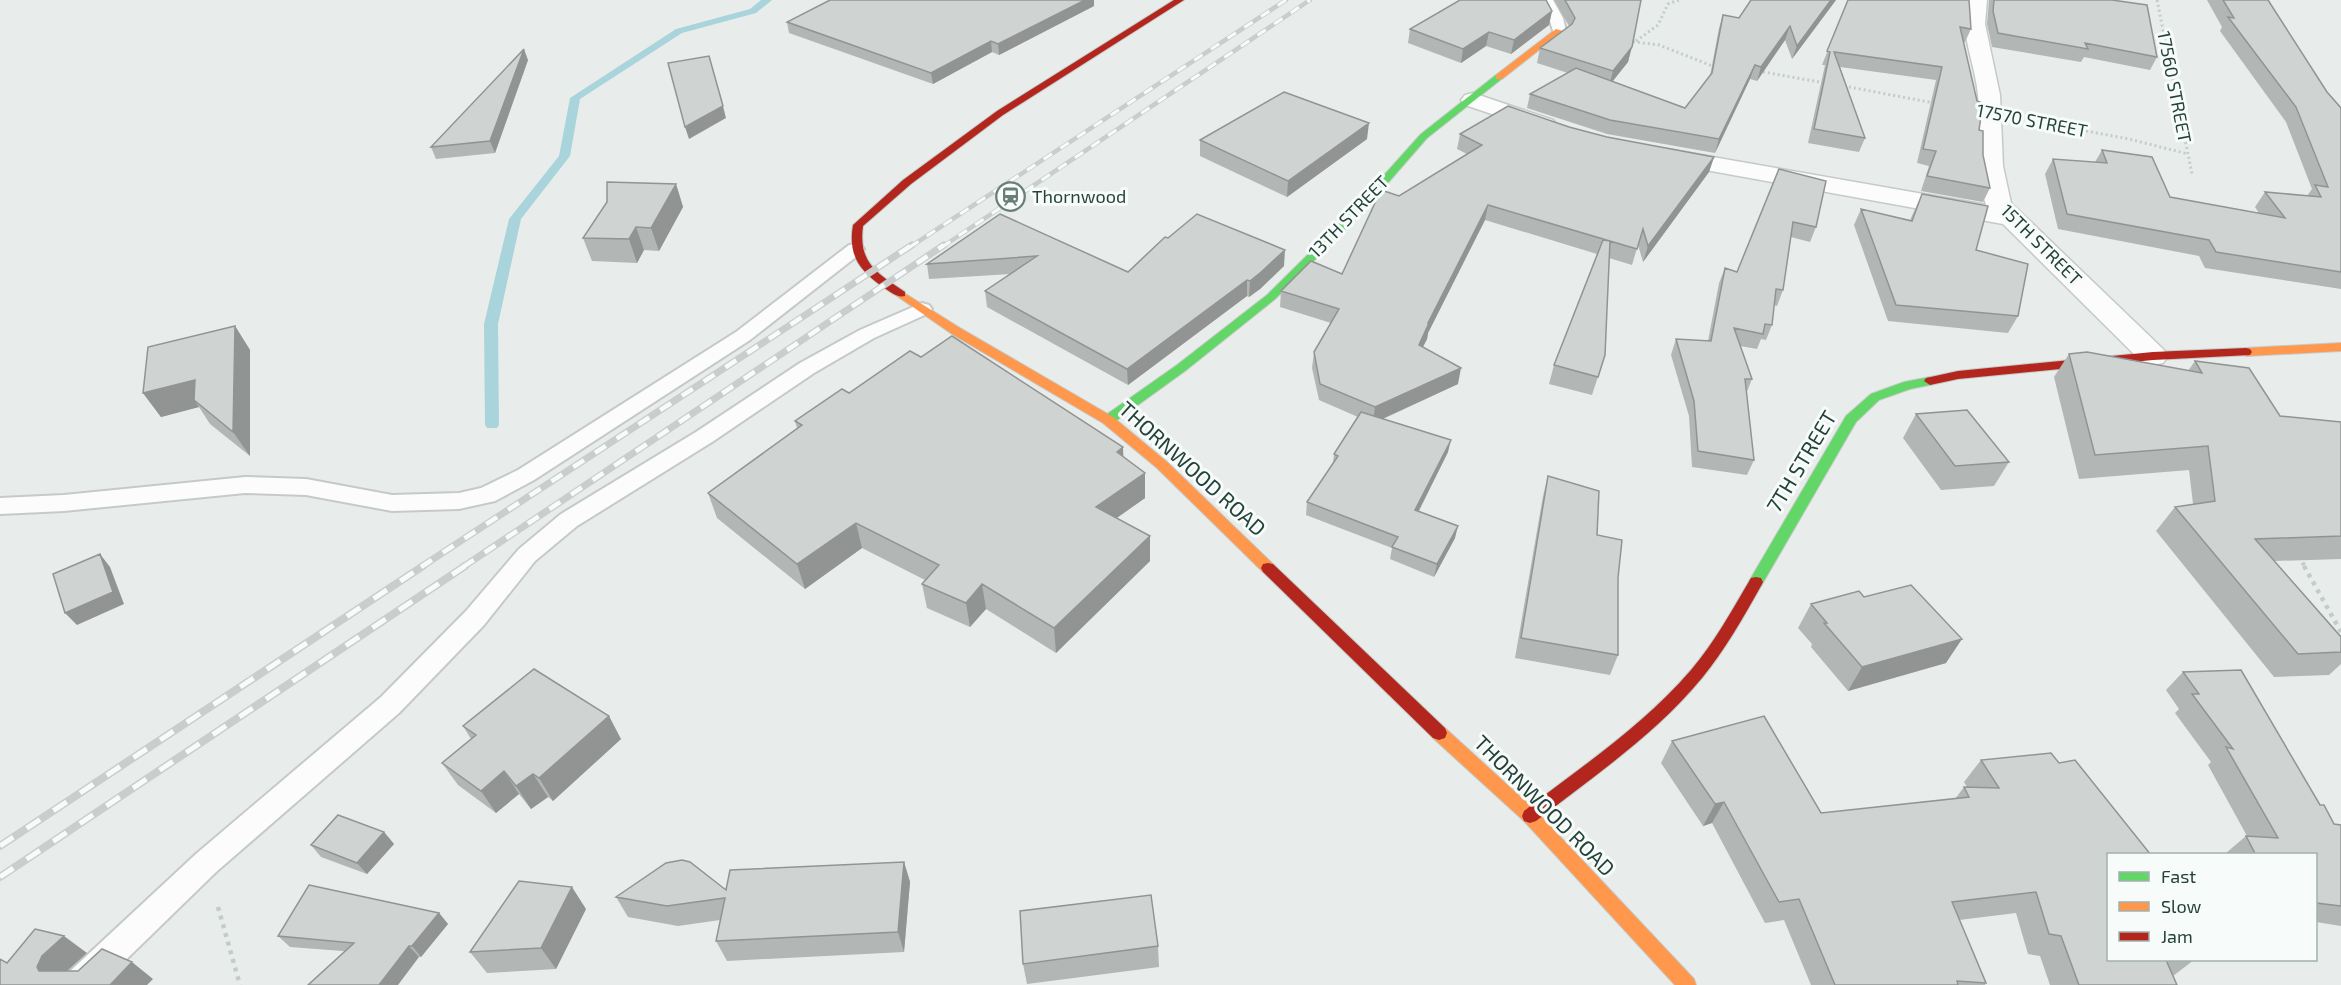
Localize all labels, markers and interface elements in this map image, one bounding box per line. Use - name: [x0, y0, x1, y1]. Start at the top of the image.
- street label: 17560 STREET: [2153, 29, 2197, 145]
- street label: 17570 STREET: [1975, 98, 2090, 142]
- street label: 13TH STREET: [1304, 170, 1393, 262]
- station icon: Thornwood: [995, 181, 1027, 213]
- place label: Thornwood: [1032, 185, 1126, 207]
- street label: 15TH STREET: [1997, 199, 2087, 290]
- street label: THORNWOOD ROAD: [1115, 396, 1271, 540]
- street label: 7TH STREET: [1761, 406, 1841, 517]
- street label: THORNWOOD ROAD: [1470, 729, 1621, 880]
- legend: [2107, 853, 2317, 961]
- text: Fast: [2161, 865, 2196, 887]
- text: Slow: [2161, 895, 2202, 917]
- text: Jam: [2161, 925, 2193, 947]

